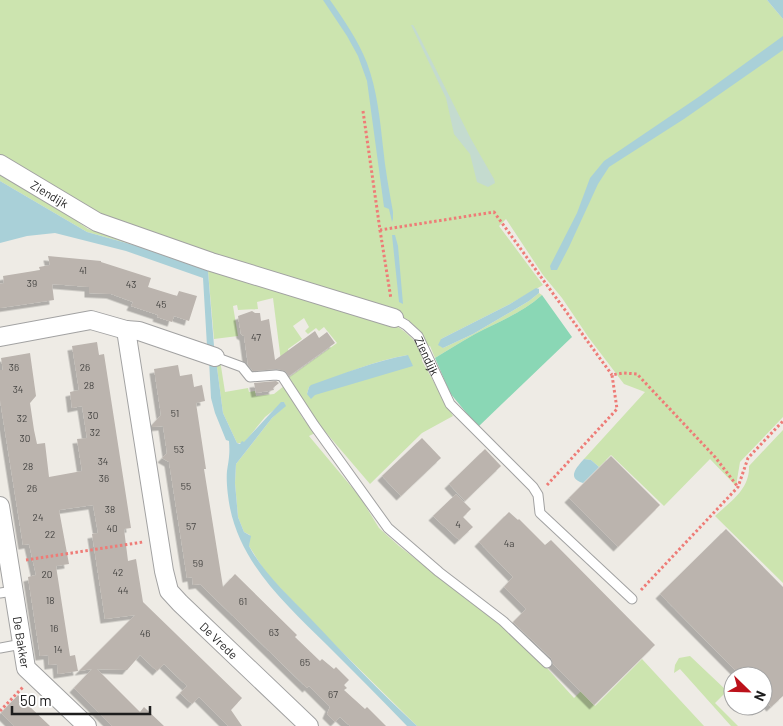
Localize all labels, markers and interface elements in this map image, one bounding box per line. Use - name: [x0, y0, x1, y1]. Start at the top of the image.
- street label: Ziendijk: [29, 177, 71, 210]
- house number: 41: [79, 264, 87, 276]
- house number: 39: [27, 277, 37, 289]
- house number: 43: [126, 278, 136, 290]
- house number: 45: [156, 298, 166, 310]
- house number: 47: [251, 331, 261, 343]
- street label: Ziendijk: [412, 334, 442, 377]
- house number: 36: [9, 361, 19, 373]
- house number: 26: [80, 361, 90, 373]
- house number: 28: [84, 379, 94, 391]
- house number: 34: [13, 383, 23, 395]
- house number: 51: [171, 407, 179, 419]
- house number: 30: [88, 409, 98, 421]
- house number: 32: [17, 412, 27, 424]
- house number: 32: [90, 426, 100, 438]
- house number: 30: [20, 432, 30, 444]
- house number: 53: [174, 443, 184, 455]
- house number: 34: [98, 455, 108, 467]
- house number: 28: [23, 460, 33, 472]
- house number: 36: [99, 472, 109, 484]
- house number: 55: [181, 480, 191, 492]
- house number: 26: [27, 482, 37, 494]
- house number: 38: [105, 503, 115, 515]
- house number: 24: [33, 511, 43, 523]
- house number: 4: [455, 518, 461, 530]
- house number: 57: [186, 520, 196, 532]
- house number: 40: [106, 522, 118, 534]
- house number: 22: [45, 528, 55, 540]
- house number: 4a: [504, 537, 514, 549]
- house number: 59: [193, 557, 203, 569]
- house number: 42: [113, 566, 123, 578]
- house number: 20: [41, 568, 53, 580]
- house number: 44: [117, 584, 129, 596]
- house number: 18: [46, 594, 54, 606]
- house number: 61: [239, 595, 247, 607]
- street label: De Bakker: [11, 615, 33, 670]
- street label: De Vrede: [197, 619, 241, 662]
- house number: 16: [50, 622, 58, 634]
- house number: 63: [269, 626, 279, 638]
- house number: 46: [140, 627, 150, 639]
- house number: 14: [53, 643, 63, 655]
- house number: 65: [300, 656, 310, 668]
- north arrow: [723, 666, 773, 716]
- scale bar: [12, 684, 150, 716]
- house number: 67: [328, 688, 338, 700]
- text: N: [751, 689, 770, 704]
- text: 50 m: [20, 691, 52, 709]

